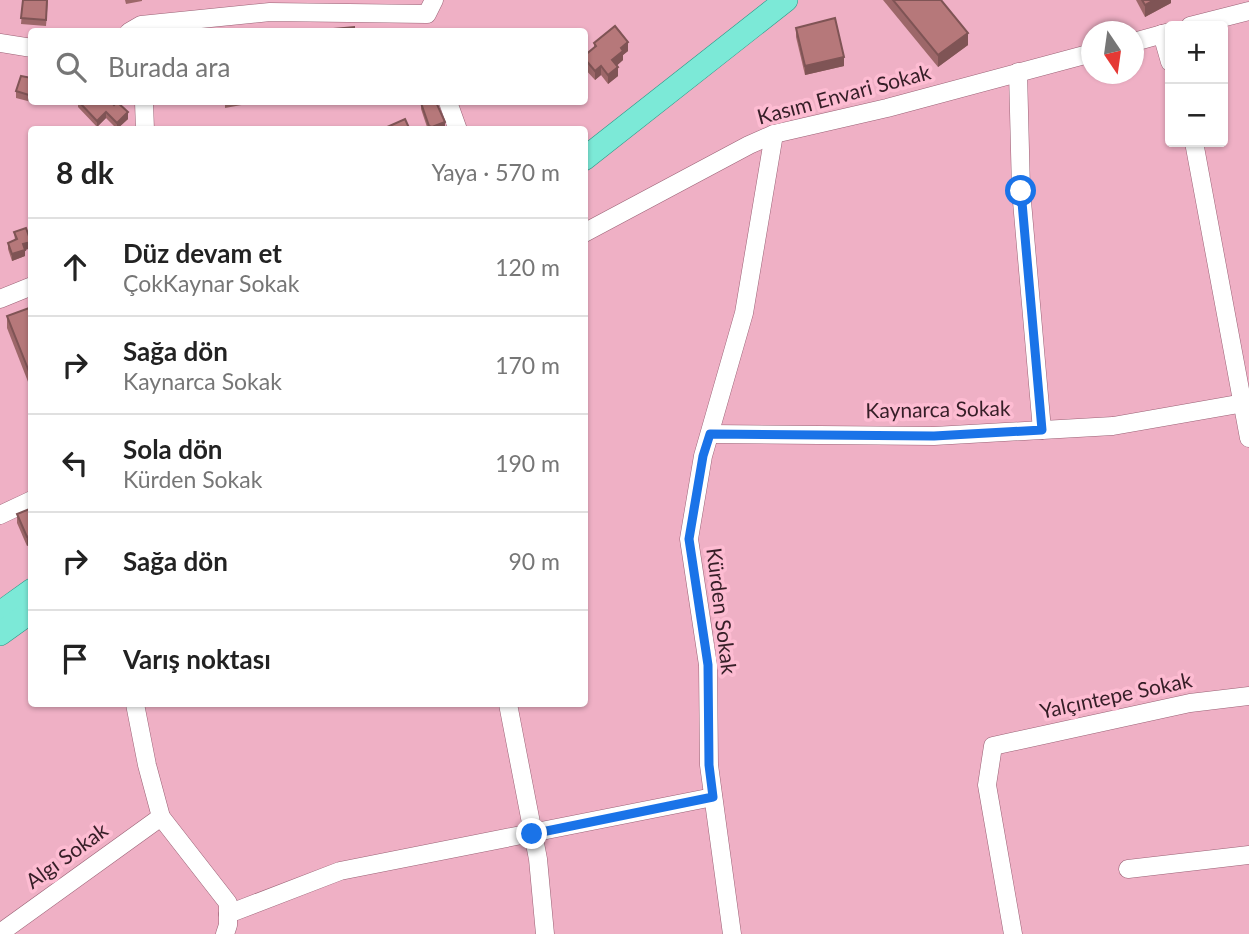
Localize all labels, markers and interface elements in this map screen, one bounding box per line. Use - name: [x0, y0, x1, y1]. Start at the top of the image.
- north arrow: [1081, 21, 1144, 84]
- map controls: [1165, 21, 1228, 147]
- button: +: [1165, 21, 1228, 84]
- search box: [28, 28, 588, 105]
- icon: search: [52, 48, 90, 86]
- text: Burada ara: [108, 51, 230, 83]
- street label: Kasım Envari Sokak: [754, 58, 933, 129]
- button: −: [1165, 84, 1228, 147]
- text: 8 dk: [56, 154, 114, 190]
- text: Yaya · 570 m: [431, 158, 560, 186]
- route start: [1005, 175, 1036, 206]
- text: Düz devam et: [123, 237, 282, 269]
- icon: ahead: [56, 248, 94, 286]
- text: 120 m: [495, 253, 560, 281]
- text: ÇokKaynar Sokak: [123, 269, 299, 297]
- text: Sağa dön: [123, 335, 228, 367]
- icon: right: [56, 346, 94, 384]
- text: 170 m: [495, 351, 560, 379]
- text: Kaynarca Sokak: [123, 367, 282, 395]
- street label: Kaynarca Sokak: [865, 395, 1011, 422]
- text: Sola dön: [123, 433, 223, 465]
- icon: left: [56, 444, 94, 482]
- text: 190 m: [495, 449, 560, 477]
- text: Kürden Sokak: [123, 465, 262, 493]
- icon: right: [56, 542, 94, 580]
- text: Sağa dön: [123, 545, 228, 577]
- street label: Kürden Sokak: [702, 546, 743, 676]
- text: 90 m: [509, 547, 560, 575]
- icon: arrive: [56, 640, 94, 678]
- text: Varış noktası: [123, 643, 271, 675]
- street label: Yalçıntepe Sokak: [1037, 666, 1194, 723]
- street label: Algı Sokak: [20, 816, 112, 893]
- route end: [516, 818, 547, 849]

